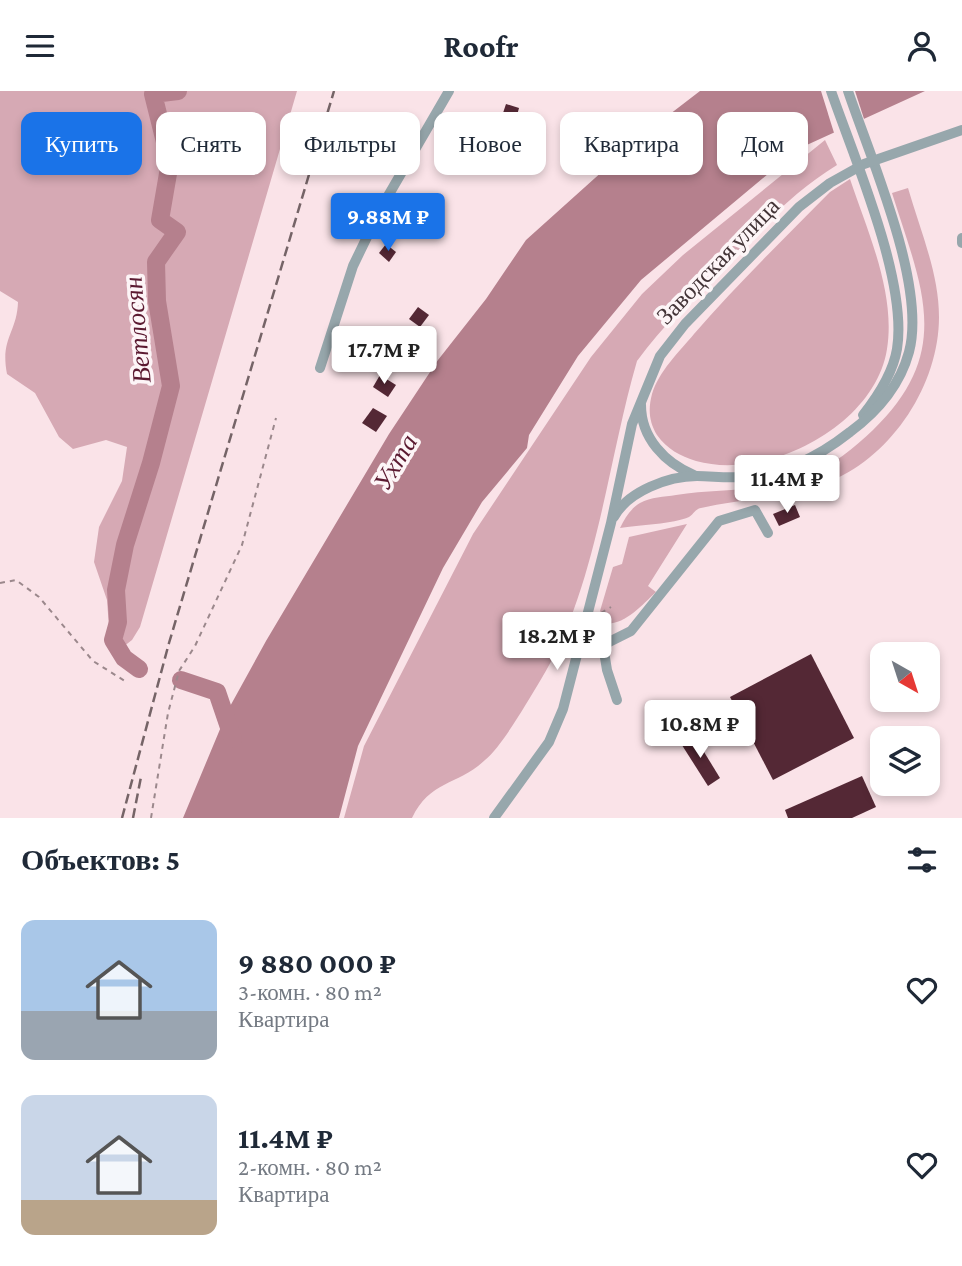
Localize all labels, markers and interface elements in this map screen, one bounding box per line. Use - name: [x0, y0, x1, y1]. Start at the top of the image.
- icon: menu: [21, 27, 59, 65]
- icon: person: [903, 27, 941, 65]
- text: Roofr: [443, 28, 519, 64]
- chip: Купить: [21, 112, 142, 175]
- chip: Снять: [156, 112, 266, 175]
- chip: Фильтры: [280, 112, 420, 175]
- chip: Новое: [434, 112, 546, 175]
- chip: Квартира: [560, 112, 703, 175]
- chip: Дом: [717, 112, 808, 175]
- street label: Заводская улица: [651, 192, 785, 329]
- pin: 9.88M ₽: [323, 193, 453, 253]
- text: 9.88M ₽: [347, 203, 429, 229]
- water label: Ветлосян: [118, 275, 157, 385]
- pin: 17.7M ₽: [319, 327, 449, 386]
- text: 17.7M ₽: [348, 336, 420, 362]
- water label: Ухта: [368, 429, 423, 495]
- pin: 11.4M ₽: [722, 455, 852, 515]
- text: 11.4M ₽: [751, 465, 823, 491]
- pin: 18.2M ₽: [492, 613, 622, 672]
- text: 18.2M ₽: [518, 622, 596, 648]
- north arrow: [870, 642, 940, 712]
- map controls: [870, 642, 940, 796]
- pin: 10.8M ₽: [635, 701, 765, 760]
- text: 10.8M ₽: [661, 710, 740, 736]
- button: layers: [870, 726, 940, 796]
- icon: filters: [903, 841, 941, 879]
- text: Объектов: 5: [21, 843, 180, 876]
- text: 9 880 000 ₽: [238, 946, 396, 979]
- icon: home: [77, 948, 161, 1032]
- icon: heart: [903, 971, 941, 1009]
- text: 3-комн. · 80 m²: [238, 979, 382, 1005]
- text: Квартира: [238, 1006, 329, 1032]
- text: 11.4M ₽: [238, 1121, 333, 1154]
- icon: home: [77, 1123, 161, 1207]
- icon: heart: [903, 1146, 941, 1184]
- text: 2-комн. · 80 m²: [238, 1154, 382, 1180]
- text: Квартира: [238, 1181, 329, 1207]

